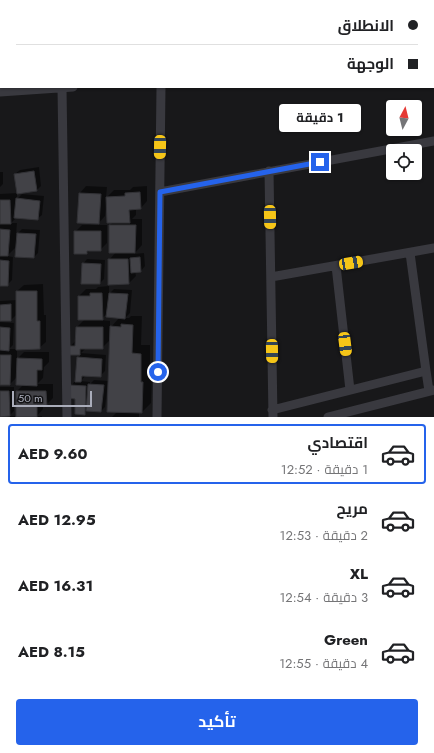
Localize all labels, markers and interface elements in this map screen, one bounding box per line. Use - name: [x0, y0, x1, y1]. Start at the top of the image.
- text: الانطلاق: [338, 15, 394, 37]
- text: الوجهة: [347, 53, 394, 75]
- north arrow: [386, 100, 422, 136]
- map controls: [386, 100, 422, 180]
- callout: 1 دقيقة: [279, 104, 361, 132]
- text: 1 دقيقة: [296, 108, 344, 127]
- car: [154, 135, 166, 159]
- button: locate: [386, 144, 422, 180]
- route end: [311, 153, 329, 171]
- car: [264, 205, 276, 229]
- car: [338, 255, 364, 271]
- car: [338, 331, 352, 357]
- car: [266, 339, 278, 363]
- route start: [149, 363, 167, 381]
- scale bar: [12, 389, 92, 408]
- text: 50 m: [18, 390, 43, 406]
- text: اقتصادي: [308, 432, 368, 454]
- icon: car: [380, 436, 416, 472]
- text: AED 9.60: [18, 443, 87, 465]
- text: 1 دقيقة · 12:52: [281, 460, 368, 479]
- text: مريح: [336, 498, 368, 520]
- icon: car: [380, 502, 416, 538]
- text: AED 12.95: [18, 509, 96, 531]
- text: 2 دقيقة · 12:53: [280, 526, 368, 545]
- text: XL: [350, 563, 368, 585]
- icon: car: [380, 568, 416, 604]
- text: AED 16.31: [18, 575, 93, 597]
- text: 3 دقيقة · 12:54: [279, 588, 368, 607]
- text: Green: [324, 629, 368, 651]
- icon: car: [380, 634, 416, 670]
- text: AED 8.15: [18, 641, 85, 663]
- text: 4 دقيقة · 12:55: [279, 654, 368, 673]
- button: تأكيد: [16, 699, 418, 745]

